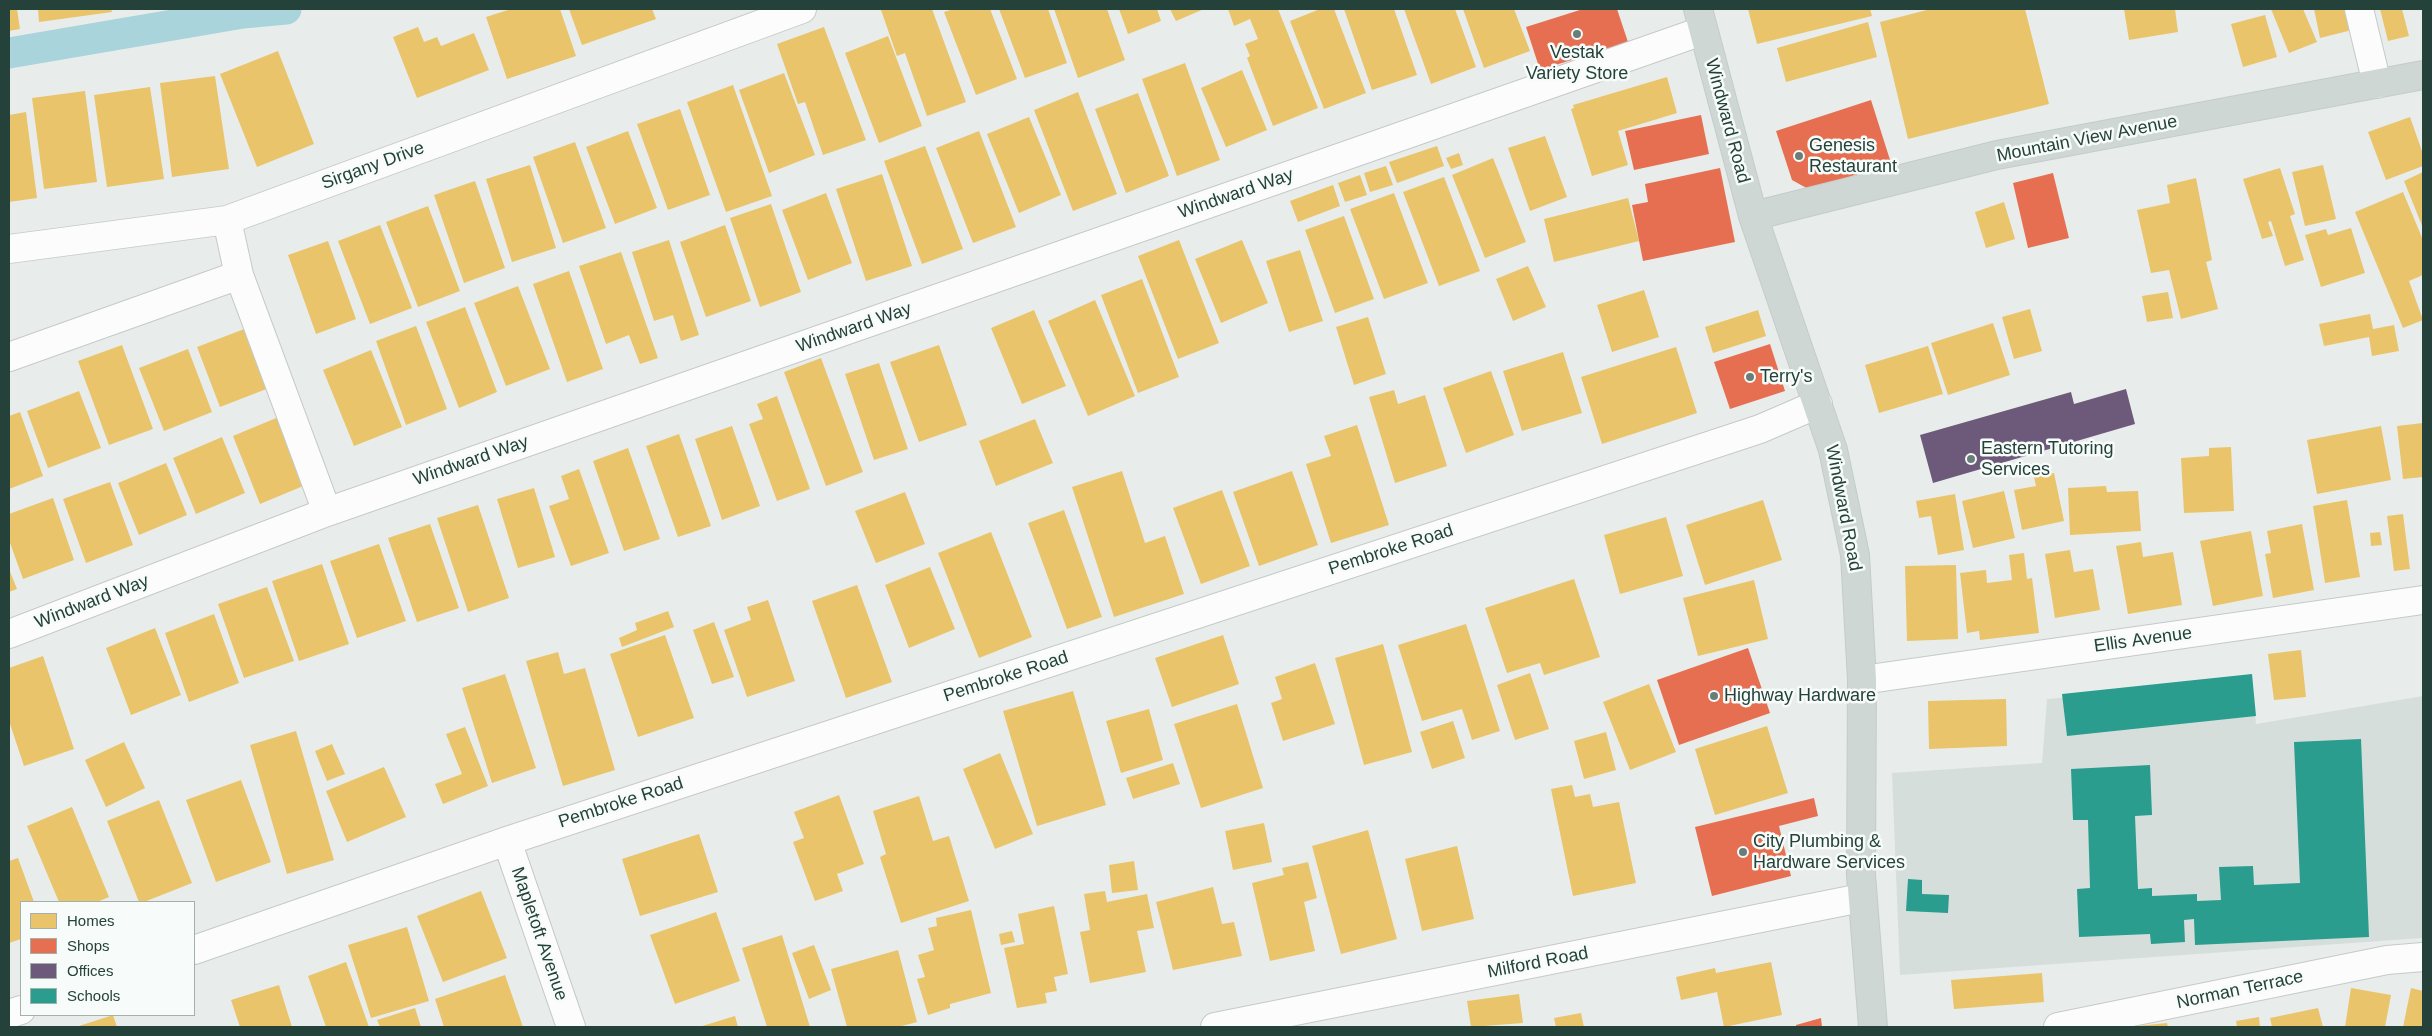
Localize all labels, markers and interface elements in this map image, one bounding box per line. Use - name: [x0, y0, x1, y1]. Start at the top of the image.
- marker: Vestak Variety Store: [1571, 28, 1583, 40]
- place label: Vestak Variety Store: [1526, 42, 1628, 84]
- street label: Windward Road: [1700, 56, 1754, 186]
- street label: Mountain View Avenue: [1995, 111, 2179, 167]
- place label: Genesis Restaurant: [1809, 135, 1897, 178]
- street label: Sirgany Drive: [319, 137, 427, 195]
- marker: Genesis Restaurant: [1793, 150, 1805, 162]
- street label: Windward Way: [1176, 164, 1296, 224]
- street label: Windward Way: [794, 298, 914, 358]
- place label: Terry's: [1760, 366, 1812, 388]
- marker: Terry's: [1744, 371, 1756, 383]
- street label: Windward Way: [411, 431, 531, 491]
- place label: Eastern Tutoring Services: [1981, 438, 2113, 480]
- street label: Windward Road: [1820, 443, 1866, 573]
- marker: Eastern Tutoring Services: [1965, 453, 1977, 465]
- street label: Pembroke Road: [1326, 520, 1456, 580]
- street label: Windward Way: [32, 570, 152, 634]
- street label: Ellis Avenue: [2093, 622, 2193, 658]
- street label: Pembroke Road: [941, 647, 1071, 707]
- place label: Highway Hardware: [1724, 685, 1876, 707]
- marker: Highway Hardware: [1708, 690, 1720, 702]
- street label: Pembroke Road: [556, 773, 686, 833]
- place label: City Plumbing & Hardware Services: [1753, 831, 1905, 874]
- marker: City Plumbing & Hardware Services: [1737, 846, 1749, 858]
- street label: Mapletoft Avenue: [506, 864, 572, 1004]
- legend: [20, 901, 195, 1016]
- text: Homes: [67, 912, 115, 929]
- text: Shops: [67, 937, 110, 954]
- street label: Milford Road: [1486, 943, 1590, 983]
- text: Offices: [67, 962, 113, 979]
- street label: Norman Terrace: [2175, 966, 2305, 1014]
- text: Schools: [67, 987, 120, 1004]

